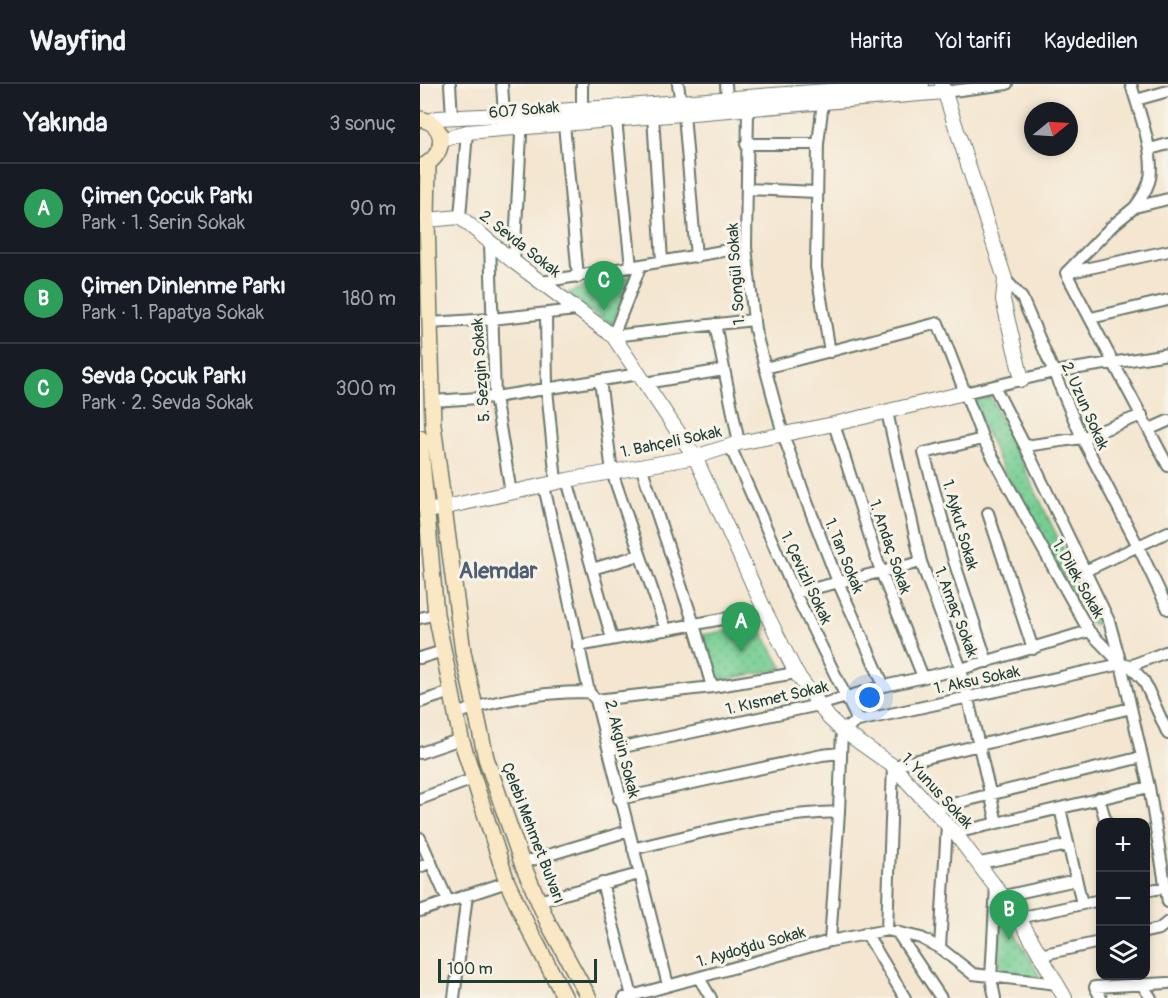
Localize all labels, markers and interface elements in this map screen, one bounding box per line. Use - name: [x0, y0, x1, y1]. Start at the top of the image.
- text: Wayfind: [30, 24, 126, 59]
- text: Harita: [849, 28, 903, 55]
- text: Yol tarifi: [936, 28, 1011, 55]
- text: Kaydedilen: [1044, 28, 1138, 55]
- street label: 607 Sokak: [488, 97, 560, 123]
- north arrow: [1024, 102, 1078, 156]
- text: Yakında: [24, 107, 108, 139]
- text: 3 sonuç: [329, 111, 396, 136]
- text: Çimen Çocuk Parkı: [81, 182, 253, 210]
- text: A: [37, 196, 50, 221]
- text: 90 m: [350, 196, 396, 221]
- street label: 2. Sevda Sokak: [475, 206, 565, 282]
- text: Park · 1. Serin Sokak: [81, 210, 245, 235]
- street label: 1. Songül Sokak: [722, 222, 750, 326]
- pin: C: [584, 262, 624, 311]
- text: Çimen Dinlenme Parkı: [81, 272, 286, 300]
- text: B: [38, 286, 49, 311]
- text: 180 m: [342, 286, 396, 311]
- text: Park · 1. Papatya Sokak: [81, 300, 264, 325]
- street label: 5. Sezgin Sokak: [467, 317, 495, 423]
- street label: 2. Uzun Sokak: [1057, 359, 1113, 453]
- text: Sevda Çocuk Parkı: [81, 362, 247, 390]
- text: C: [37, 376, 50, 401]
- text: 300 m: [335, 376, 396, 401]
- text: Park · 2. Sevda Sokak: [81, 390, 253, 415]
- street label: 1. Bahçeli Sokak: [619, 421, 724, 462]
- street label: 1. Aykut Sokak: [938, 477, 983, 573]
- street label: 1. Andaç Sokak: [865, 497, 916, 597]
- street label: 1. Tan Sokak: [820, 515, 868, 597]
- street label: 1. Çevizli Sokak: [776, 528, 836, 628]
- street label: 1. Dilek Sokak: [1047, 536, 1109, 622]
- district label: Alemdar: [459, 557, 538, 585]
- street label: 1. Amaç Sokak: [930, 564, 983, 660]
- pin: A: [722, 602, 760, 652]
- street label: 1. Aksu Sokak: [932, 661, 1022, 699]
- street label: 1. Kısmet Sokak: [724, 676, 831, 720]
- your location: [855, 683, 884, 712]
- street label: 2. Akgün Sokak: [600, 698, 644, 801]
- street label: 1. Yunus Sokak: [897, 749, 977, 833]
- street label: Çelebi Mehmet Bulvarı: [497, 760, 569, 906]
- map controls: [1096, 818, 1150, 980]
- button: +: [1096, 818, 1150, 872]
- button: −: [1096, 872, 1150, 926]
- pin: B: [990, 890, 1028, 940]
- street label: 1. Aydoğdu Sokak: [694, 922, 808, 972]
- button: layers: [1096, 926, 1150, 980]
- scale bar: [438, 956, 597, 984]
- text: 100 m: [447, 959, 493, 979]

